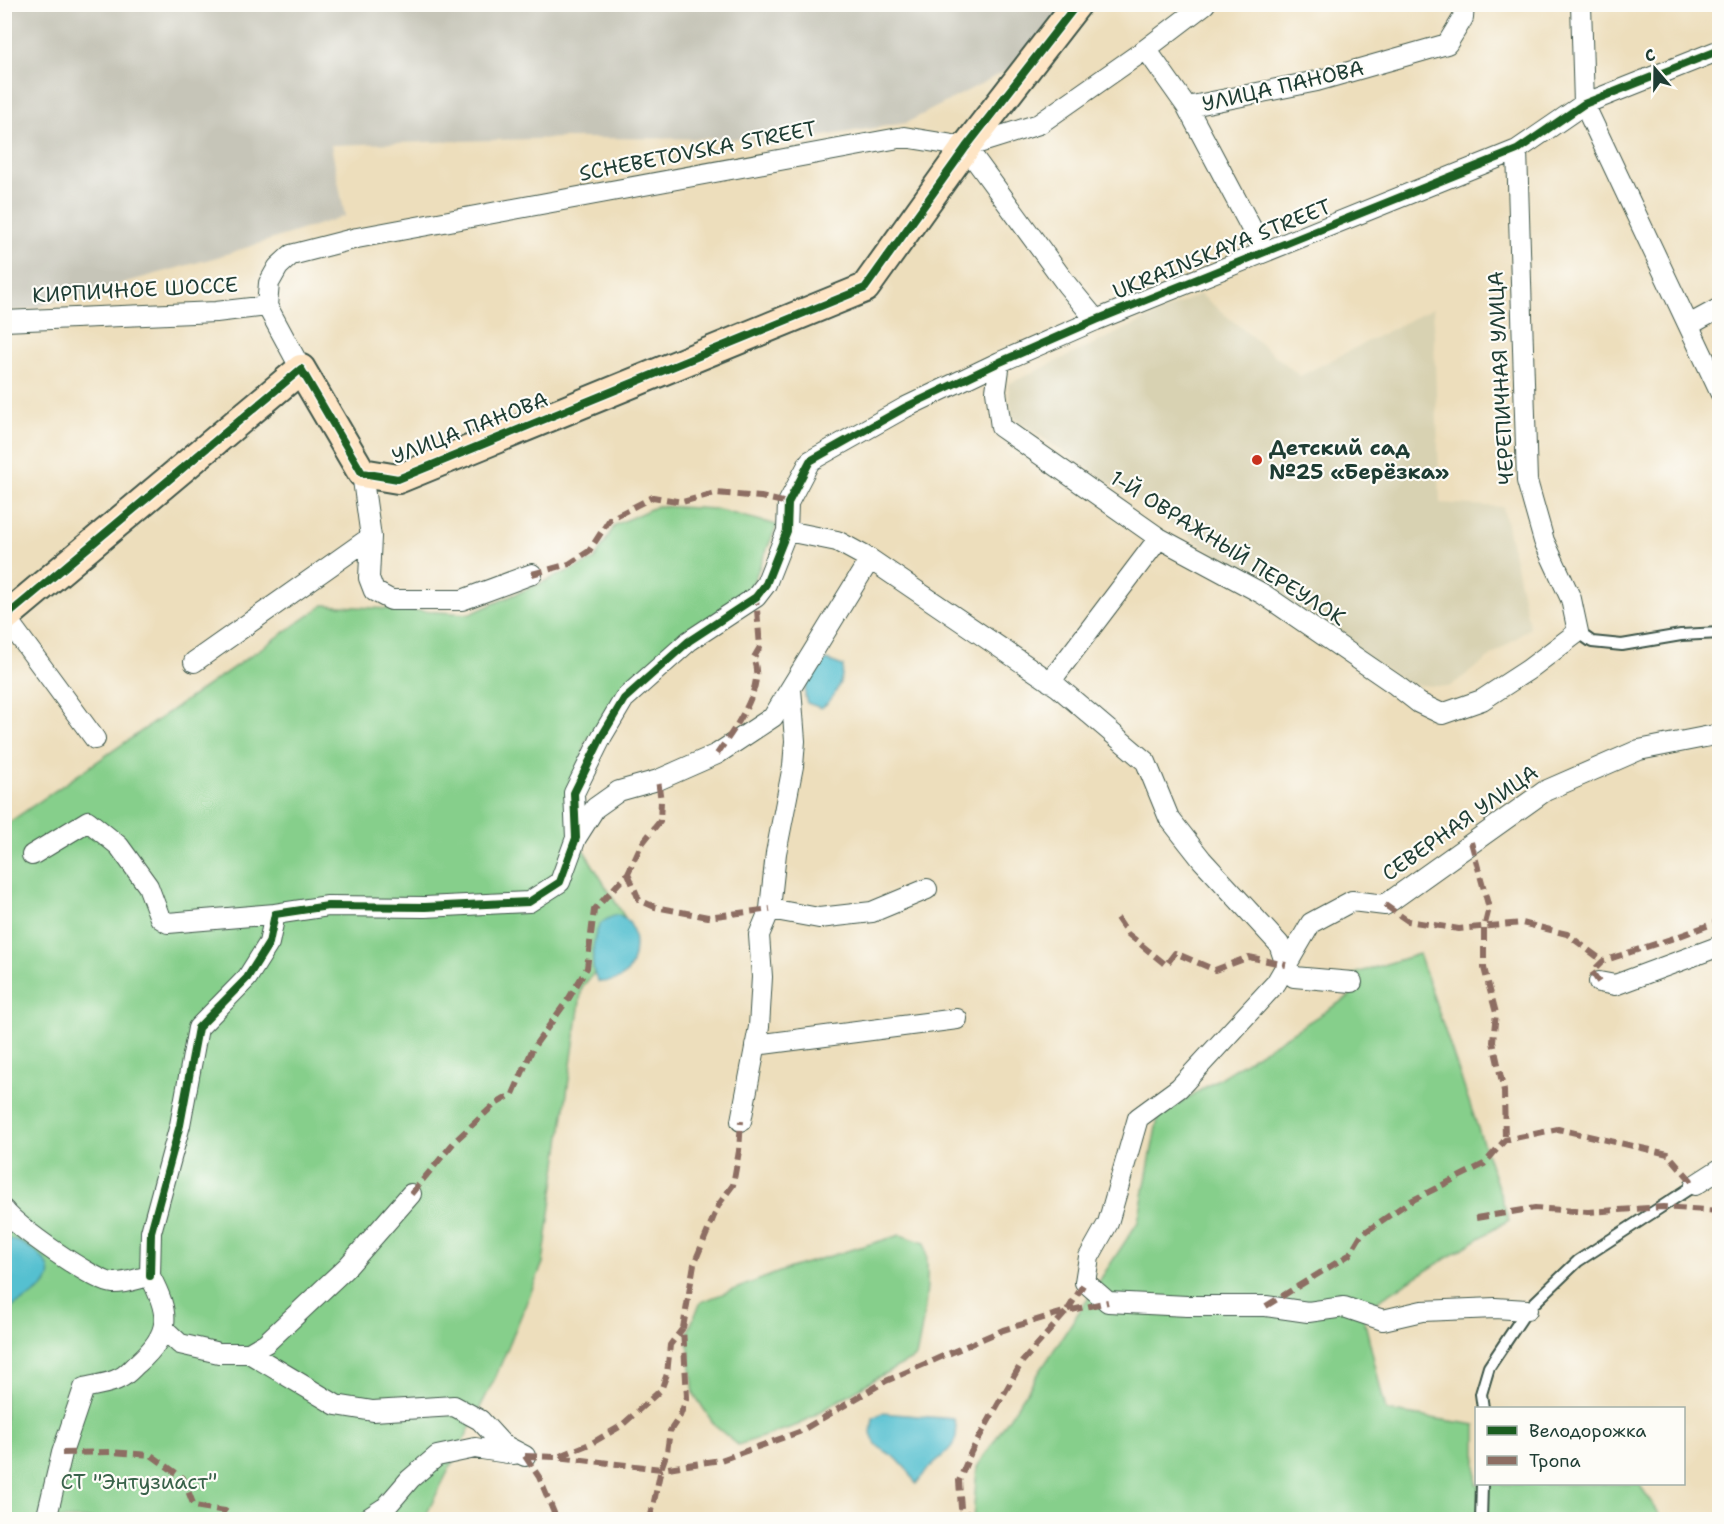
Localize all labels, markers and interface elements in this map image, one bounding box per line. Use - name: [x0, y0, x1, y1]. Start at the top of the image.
- north arrow: [1625, 39, 1685, 99]
- text: С: [1642, 44, 1658, 67]
- street label: УЛИЦА ПАНОВА: [1199, 54, 1367, 118]
- street label: SCHEBETOVSKA STREET: [577, 114, 819, 188]
- street label: UKRAINSKAYA STREET: [1109, 192, 1335, 306]
- street label: ЧЕРЕПИЧНАЯ УЛИЦА: [1481, 270, 1521, 486]
- street label: КИРПИЧНОЕ ШОССЕ: [31, 271, 239, 309]
- street label: УЛИЦА ПАНОВА: [388, 385, 552, 471]
- place label: Детский сад №25 «Берёзка»: [1269, 434, 1449, 486]
- marker: Детский сад №25 «Берёзка»: [1250, 453, 1264, 467]
- street label: 1-Й ОВРАЖНЫЙ ПЕРЕУЛОК: [1105, 464, 1351, 632]
- street label: СЕВЕРНАЯ УЛИЦА: [1376, 759, 1544, 887]
- legend: [1475, 1407, 1685, 1485]
- text: Велодорожка: [1529, 1419, 1647, 1443]
- text: Тропа: [1529, 1449, 1581, 1473]
- park label: СТ "Энтузиаст": [61, 1468, 217, 1496]

